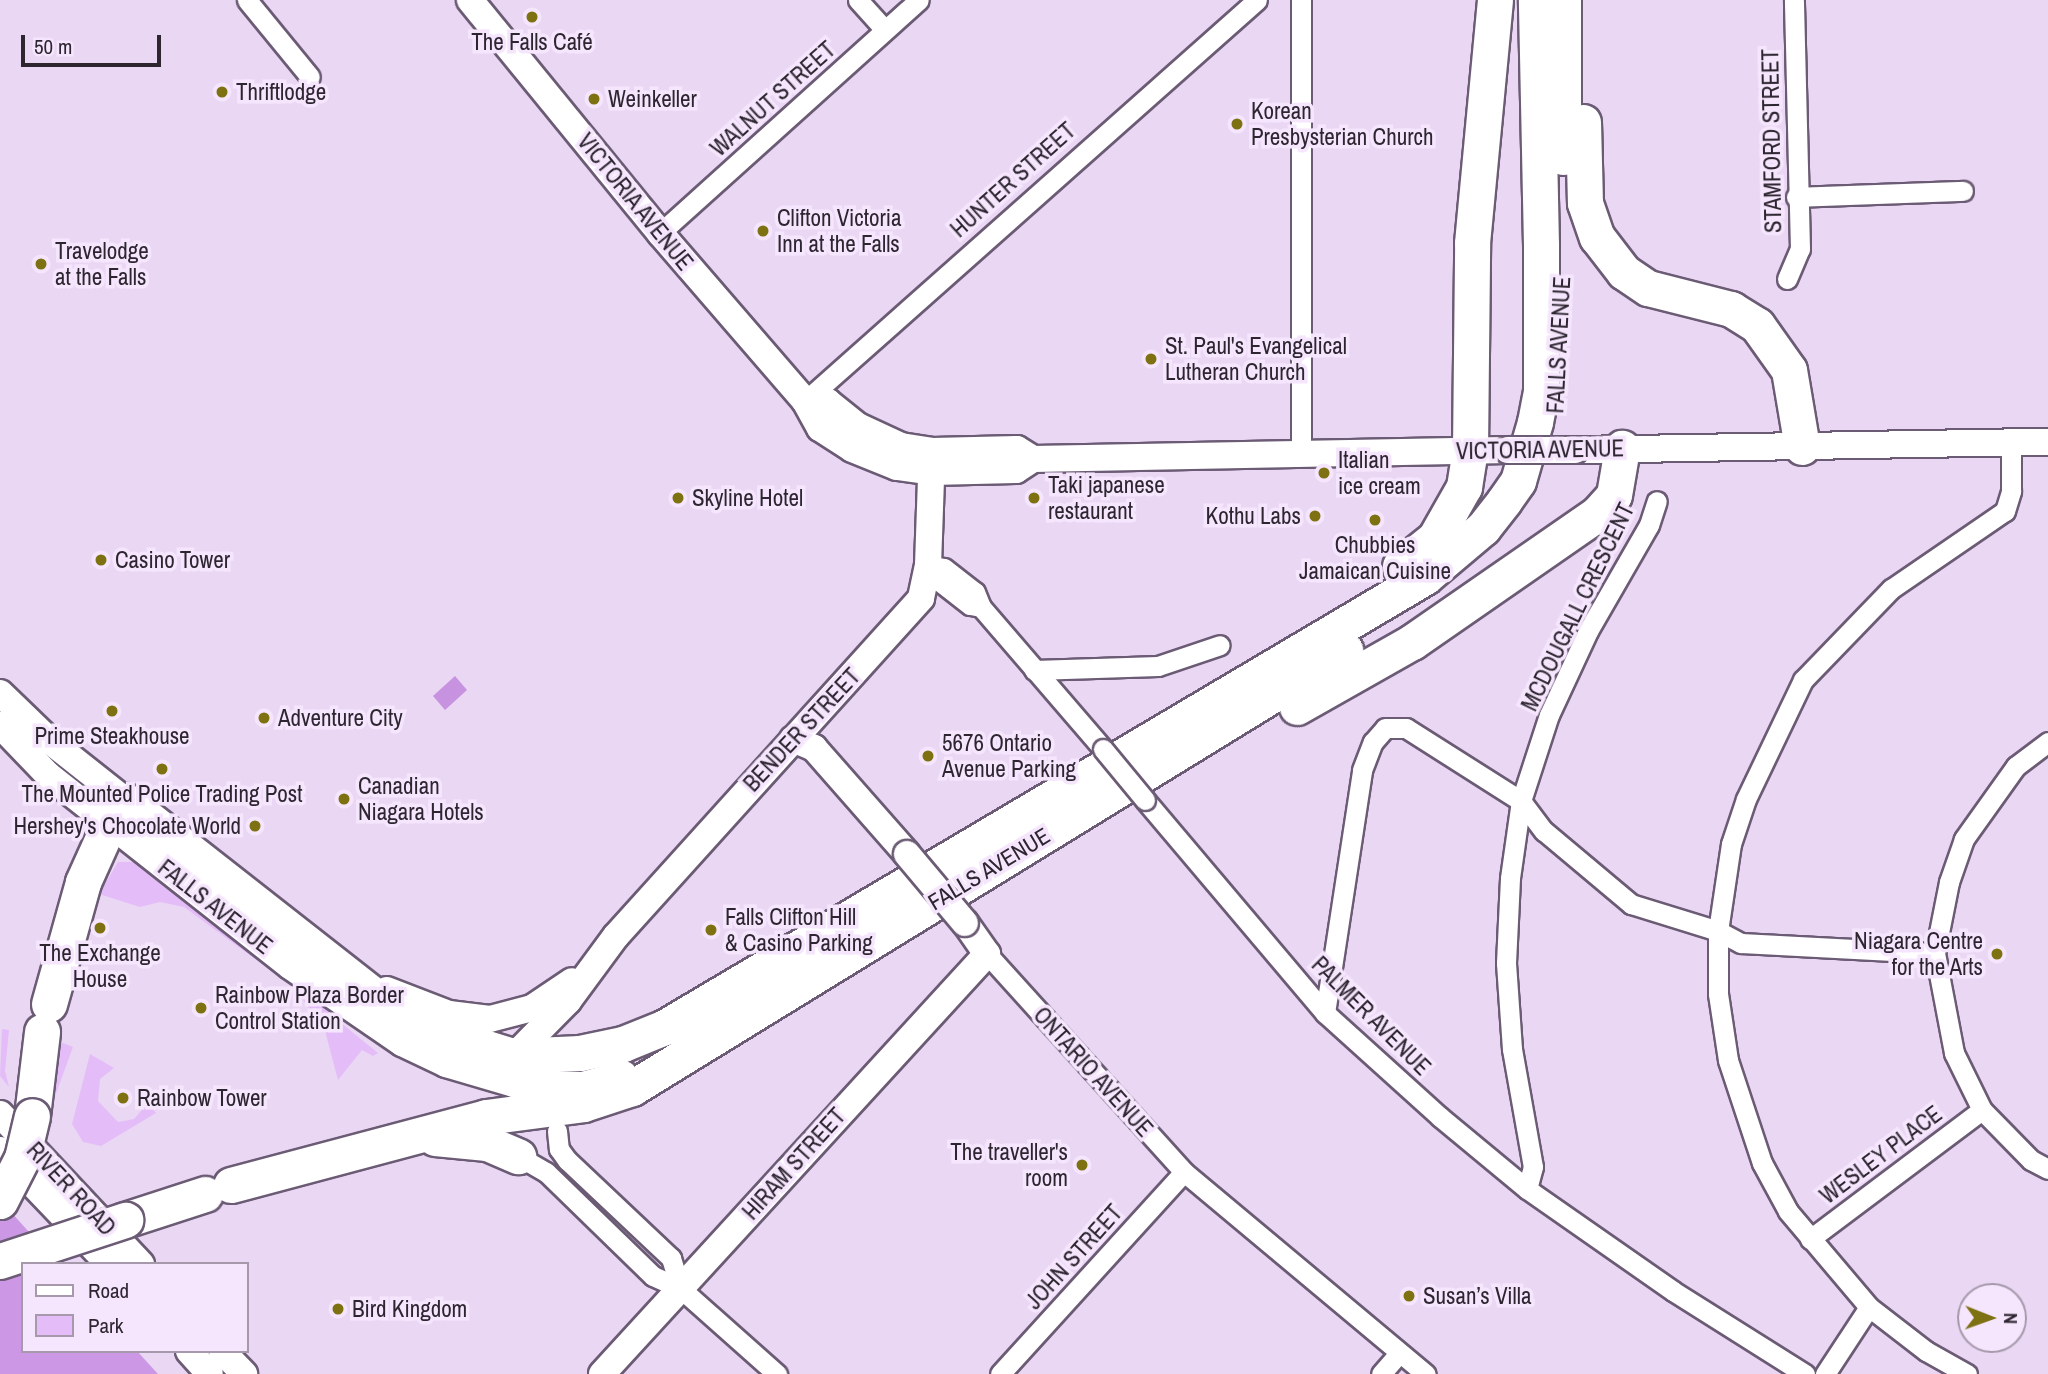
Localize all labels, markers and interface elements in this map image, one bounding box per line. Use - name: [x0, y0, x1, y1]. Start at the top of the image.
- marker: The Falls Café: [524, 9, 540, 25]
- scale bar: [24, 21, 164, 65]
- place label: The Falls Café: [471, 28, 593, 56]
- text: 50 m: [34, 32, 72, 61]
- street label: WALNUT STREET: [705, 36, 841, 162]
- street label: STAMFORD STREET: [1757, 49, 1787, 233]
- place label: Thriftlodge: [236, 78, 326, 106]
- marker: Thriftlodge: [214, 84, 230, 100]
- place label: Weinkeller: [608, 85, 697, 113]
- marker: Weinkeller: [586, 91, 602, 107]
- place label: Korean Presbysterian Church: [1251, 97, 1433, 151]
- marker: Korean Presbysterian Church: [1229, 116, 1245, 132]
- street label: HUNTER STREET: [945, 117, 1081, 243]
- street label: VICTORIA AVENUE: [571, 127, 699, 277]
- place label: Clifton Victoria Inn at the Falls: [777, 204, 901, 258]
- marker: Clifton Victoria Inn at the Falls: [755, 223, 771, 239]
- place label: Travelodge at the Falls: [55, 237, 149, 291]
- marker: Travelodge at the Falls: [33, 256, 49, 272]
- street label: FALLS AVENUE: [1542, 275, 1576, 415]
- place label: St. Paul's Evangelical Lutheran Church: [1165, 332, 1347, 386]
- marker: St. Paul's Evangelical Lutheran Church: [1143, 351, 1159, 367]
- street label: VICTORIA AVENUE: [1455, 435, 1625, 465]
- place label: Italian ice cream: [1338, 446, 1421, 500]
- marker: Italian ice cream: [1316, 465, 1332, 481]
- place label: Taki japanese restaurant: [1048, 471, 1165, 525]
- place label: Skyline Hotel: [692, 484, 803, 512]
- marker: Skyline Hotel: [670, 490, 686, 506]
- marker: Taki japanese restaurant: [1026, 490, 1042, 506]
- street label: MCDOUGALL CRESCENT: [1516, 498, 1640, 716]
- place label: Kothu Labs: [1206, 502, 1301, 530]
- marker: Kothu Labs: [1307, 508, 1323, 524]
- marker: Chubbies Jamaican Cuisine: [1367, 512, 1383, 528]
- place label: Chubbies Jamaican Cuisine: [1299, 531, 1451, 585]
- place label: Casino Tower: [115, 546, 230, 574]
- marker: Casino Tower: [93, 552, 109, 568]
- street label: BENDER STREET: [738, 663, 866, 797]
- marker: Prime Steakhouse: [104, 703, 120, 719]
- place label: Adventure City: [278, 704, 403, 732]
- marker: Adventure City: [256, 710, 272, 726]
- place label: Prime Steakhouse: [34, 722, 190, 750]
- place label: 5676 Ontario Avenue Parking: [942, 729, 1076, 783]
- marker: 5676 Ontario Avenue Parking: [920, 748, 936, 764]
- marker: The Mounted Police Trading Post: [154, 761, 170, 777]
- place label: Canadian Niagara Hotels: [358, 772, 484, 826]
- place label: The Mounted Police Trading Post: [21, 780, 303, 808]
- marker: Canadian Niagara Hotels: [336, 791, 352, 807]
- place label: Hershey's Chocolate World: [13, 812, 241, 840]
- marker: Hershey's Chocolate World: [247, 818, 263, 834]
- street label: FALLS AVENUE: [923, 822, 1055, 916]
- street label: FALLS AVENUE: [152, 854, 278, 960]
- place label: Falls Clifton Hill & Casino Parking: [725, 903, 873, 957]
- marker: The Exchange House: [92, 920, 108, 936]
- marker: Falls Clifton Hill & Casino Parking: [703, 922, 719, 938]
- place label: Niagara Centre for the Arts: [1854, 927, 1983, 981]
- place label: The Exchange House: [39, 939, 161, 993]
- marker: Niagara Centre for the Arts: [1989, 946, 2005, 962]
- street label: PALMER AVENUE: [1306, 951, 1436, 1081]
- place label: Rainbow Plaza Border Control Station: [215, 981, 404, 1035]
- marker: Rainbow Plaza Border Control Station: [193, 1000, 209, 1016]
- street label: ONTARIO AVENUE: [1027, 1001, 1159, 1143]
- place label: Rainbow Tower: [137, 1084, 267, 1112]
- marker: Rainbow Tower: [115, 1090, 131, 1106]
- street label: WESLEY PLACE: [1815, 1100, 1947, 1210]
- street label: HIRAM STREET: [737, 1103, 851, 1225]
- street label: RIVER ROAD: [21, 1137, 121, 1241]
- place label: The traveller's room: [950, 1138, 1068, 1192]
- marker: The traveller's room: [1074, 1157, 1090, 1173]
- street label: JOHN STREET: [1020, 1199, 1128, 1315]
- legend: [21, 1262, 248, 1353]
- text: Road: [88, 1276, 129, 1305]
- place label: Susan’s Villa: [1423, 1282, 1531, 1310]
- north arrow: [1957, 1283, 2027, 1353]
- marker: Susan’s Villa: [1401, 1288, 1417, 1304]
- place label: Bird Kingdom: [352, 1295, 467, 1323]
- marker: Bird Kingdom: [330, 1301, 346, 1317]
- text: Park: [88, 1311, 123, 1340]
- text: N: [1998, 1312, 2024, 1324]

